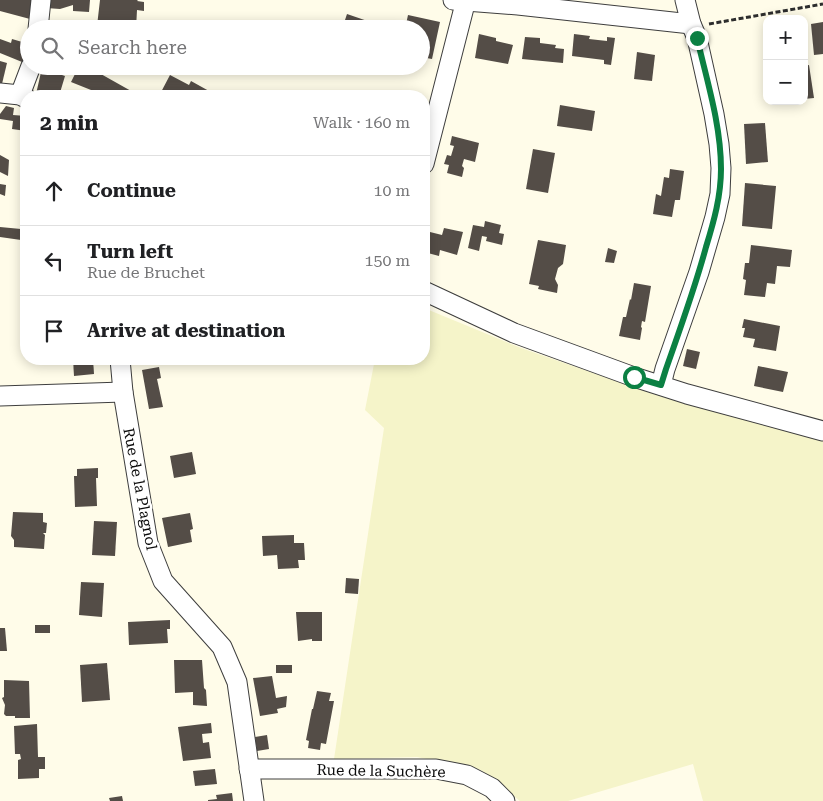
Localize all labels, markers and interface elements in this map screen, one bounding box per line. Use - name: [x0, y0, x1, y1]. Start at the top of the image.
- map controls: [763, 15, 808, 105]
- button: +: [763, 15, 808, 60]
- search box: [20, 20, 430, 75]
- route end: [686, 27, 709, 50]
- icon: search: [38, 34, 66, 62]
- text: Search here: [78, 36, 187, 59]
- button: −: [763, 60, 808, 105]
- text: 2 min: [40, 111, 98, 135]
- text: Walk · 160 m: [313, 113, 410, 132]
- icon: ahead: [40, 177, 68, 205]
- text: Continue: [87, 179, 176, 202]
- text: 10 m: [373, 181, 410, 200]
- text: Turn left: [87, 240, 173, 263]
- icon: left: [40, 247, 68, 275]
- text: 150 m: [364, 251, 410, 270]
- text: Rue de Bruchet: [87, 263, 205, 282]
- icon: arrive: [40, 317, 68, 345]
- text: Arrive at destination: [87, 319, 285, 342]
- route start: [623, 366, 646, 389]
- street label: Rue de la Plagnol: [119, 426, 161, 552]
- street label: Rue de la Suchère: [316, 761, 446, 781]

